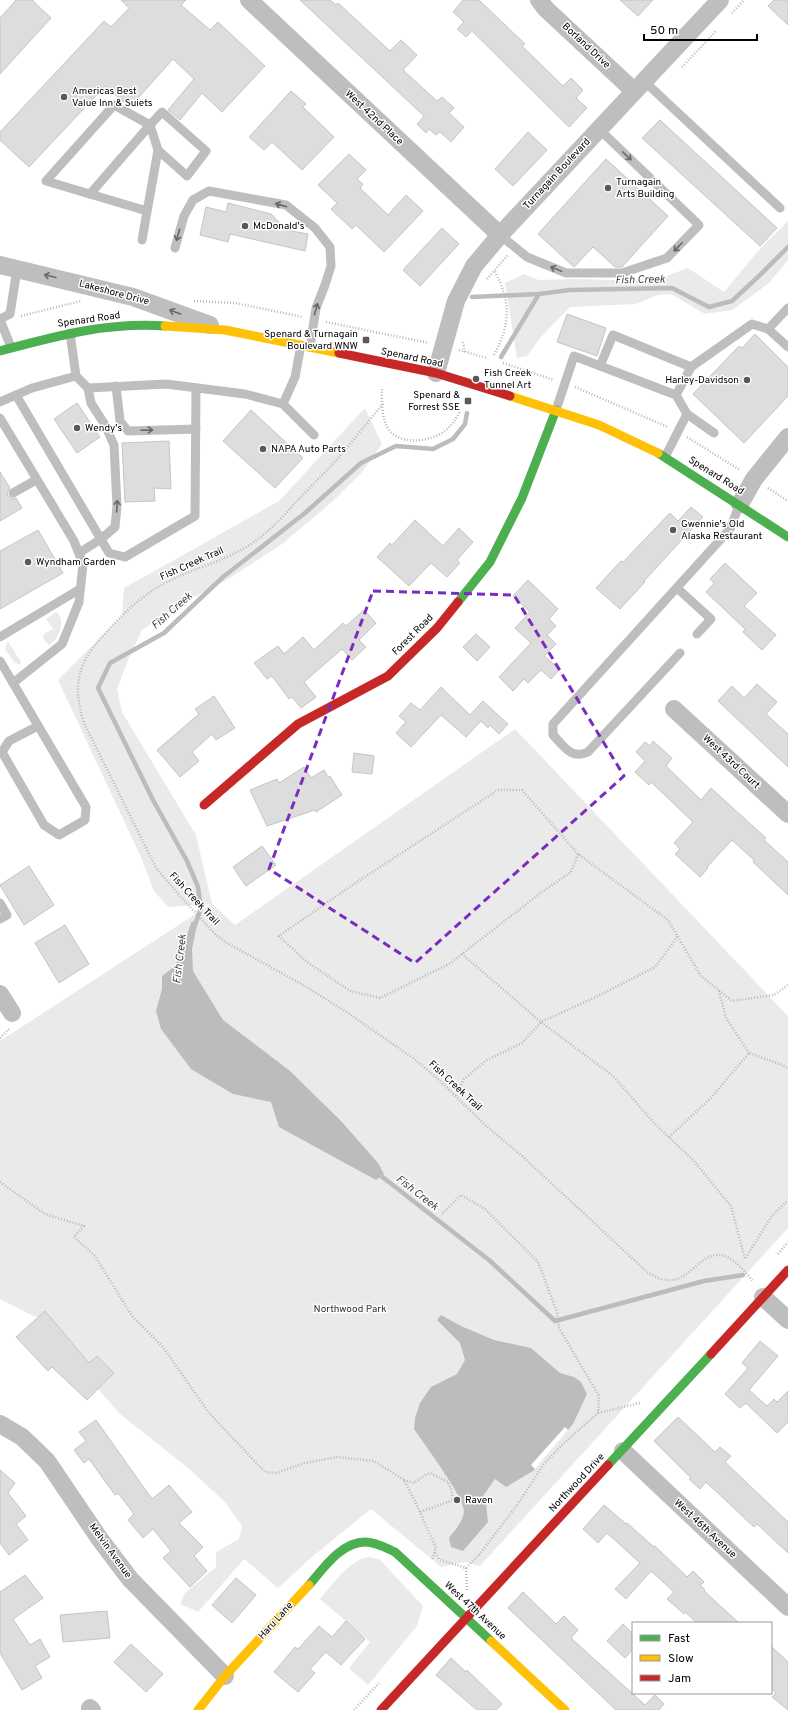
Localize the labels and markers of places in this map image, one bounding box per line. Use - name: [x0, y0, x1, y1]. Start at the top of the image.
- place label: Americas Best Value Inn & Suiets: [72, 85, 153, 110]
- marker: Americas Best Value Inn & Suiets: [59, 92, 69, 102]
- place label: Turnagain Arts Building: [616, 176, 674, 201]
- marker: Turnagain Arts Building: [603, 183, 613, 193]
- place label: McDonald's: [253, 220, 305, 233]
- marker: McDonald's: [240, 221, 250, 231]
- place label: Spenard & Turnagain Boulevard WNW: [264, 328, 358, 353]
- marker: Spenard & Turnagain Boulevard WNW: [361, 335, 371, 345]
- place label: Fish Creek Tunnel Art: [484, 367, 531, 392]
- marker: Fish Creek Tunnel Art: [471, 374, 481, 384]
- place label: Harley-Davidson: [665, 374, 739, 387]
- marker: Harley-Davidson: [742, 375, 752, 385]
- place label: Spenard & Forrest SSE: [408, 389, 460, 414]
- marker: Spenard & Forrest SSE: [463, 396, 473, 406]
- place label: Wendy's: [85, 422, 123, 435]
- marker: Wendy's: [72, 423, 82, 433]
- place label: NAPA Auto Parts: [271, 443, 346, 456]
- marker: NAPA Auto Parts: [258, 444, 268, 454]
- place label: Gwennie's Old Alaska Restaurant: [681, 518, 763, 543]
- marker: Gwennie's Old Alaska Restaurant: [668, 525, 678, 535]
- place label: Wyndham Garden: [36, 556, 116, 569]
- marker: Wyndham Garden: [23, 557, 33, 567]
- place label: Raven: [465, 1494, 493, 1507]
- marker: Raven: [452, 1495, 462, 1505]

